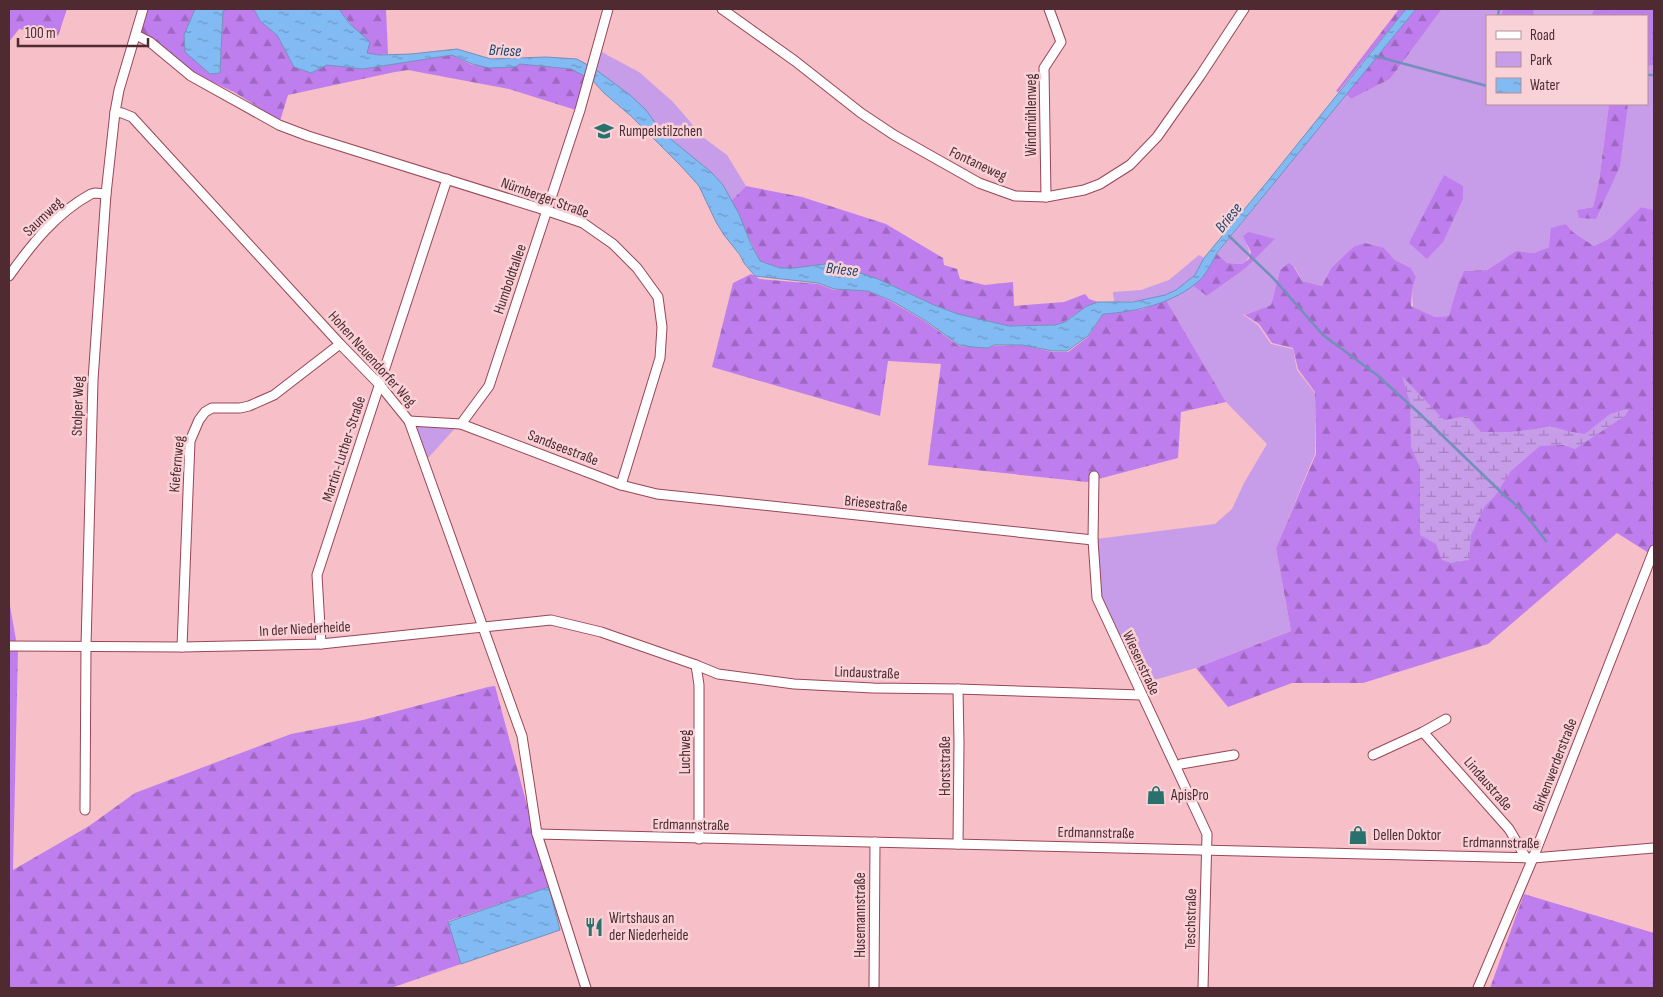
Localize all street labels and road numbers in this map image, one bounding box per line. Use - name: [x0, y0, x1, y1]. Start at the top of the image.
- street label: Windmühlenweg: [1022, 73, 1041, 157]
- street label: Fontaneweg: [946, 142, 1010, 186]
- street label: Nürnberger Straße: [498, 173, 592, 223]
- street label: Saumweg: [19, 193, 67, 241]
- street label: Humboldtallee: [489, 241, 531, 317]
- street label: Hohen Neuendorfer Weg: [324, 307, 420, 411]
- street label: Stolper Weg: [67, 376, 89, 436]
- street label: Martin-Luther-Straße: [318, 394, 370, 504]
- street label: Sandseestraße: [525, 426, 601, 470]
- street label: Kiefernweg: [165, 435, 189, 493]
- street label: Briesestraße: [844, 491, 908, 517]
- street label: In der Niederheide: [259, 617, 351, 641]
- street label: Wiesenstraße: [1118, 628, 1164, 698]
- street label: Lindaustraße: [834, 662, 900, 684]
- street label: Birkenwerderstraße: [1528, 716, 1582, 814]
- street label: Luchweg: [676, 730, 695, 774]
- street label: Horststraße: [936, 736, 955, 796]
- street label: Lindaustraße: [1459, 753, 1517, 815]
- street label: Erdmannstraße: [652, 815, 730, 835]
- street label: Erdmannstraße: [1057, 823, 1135, 843]
- street label: Erdmannstraße: [1462, 833, 1540, 853]
- street label: Husemannstraße: [851, 872, 870, 958]
- street label: Teschstraße: [1181, 888, 1201, 950]

